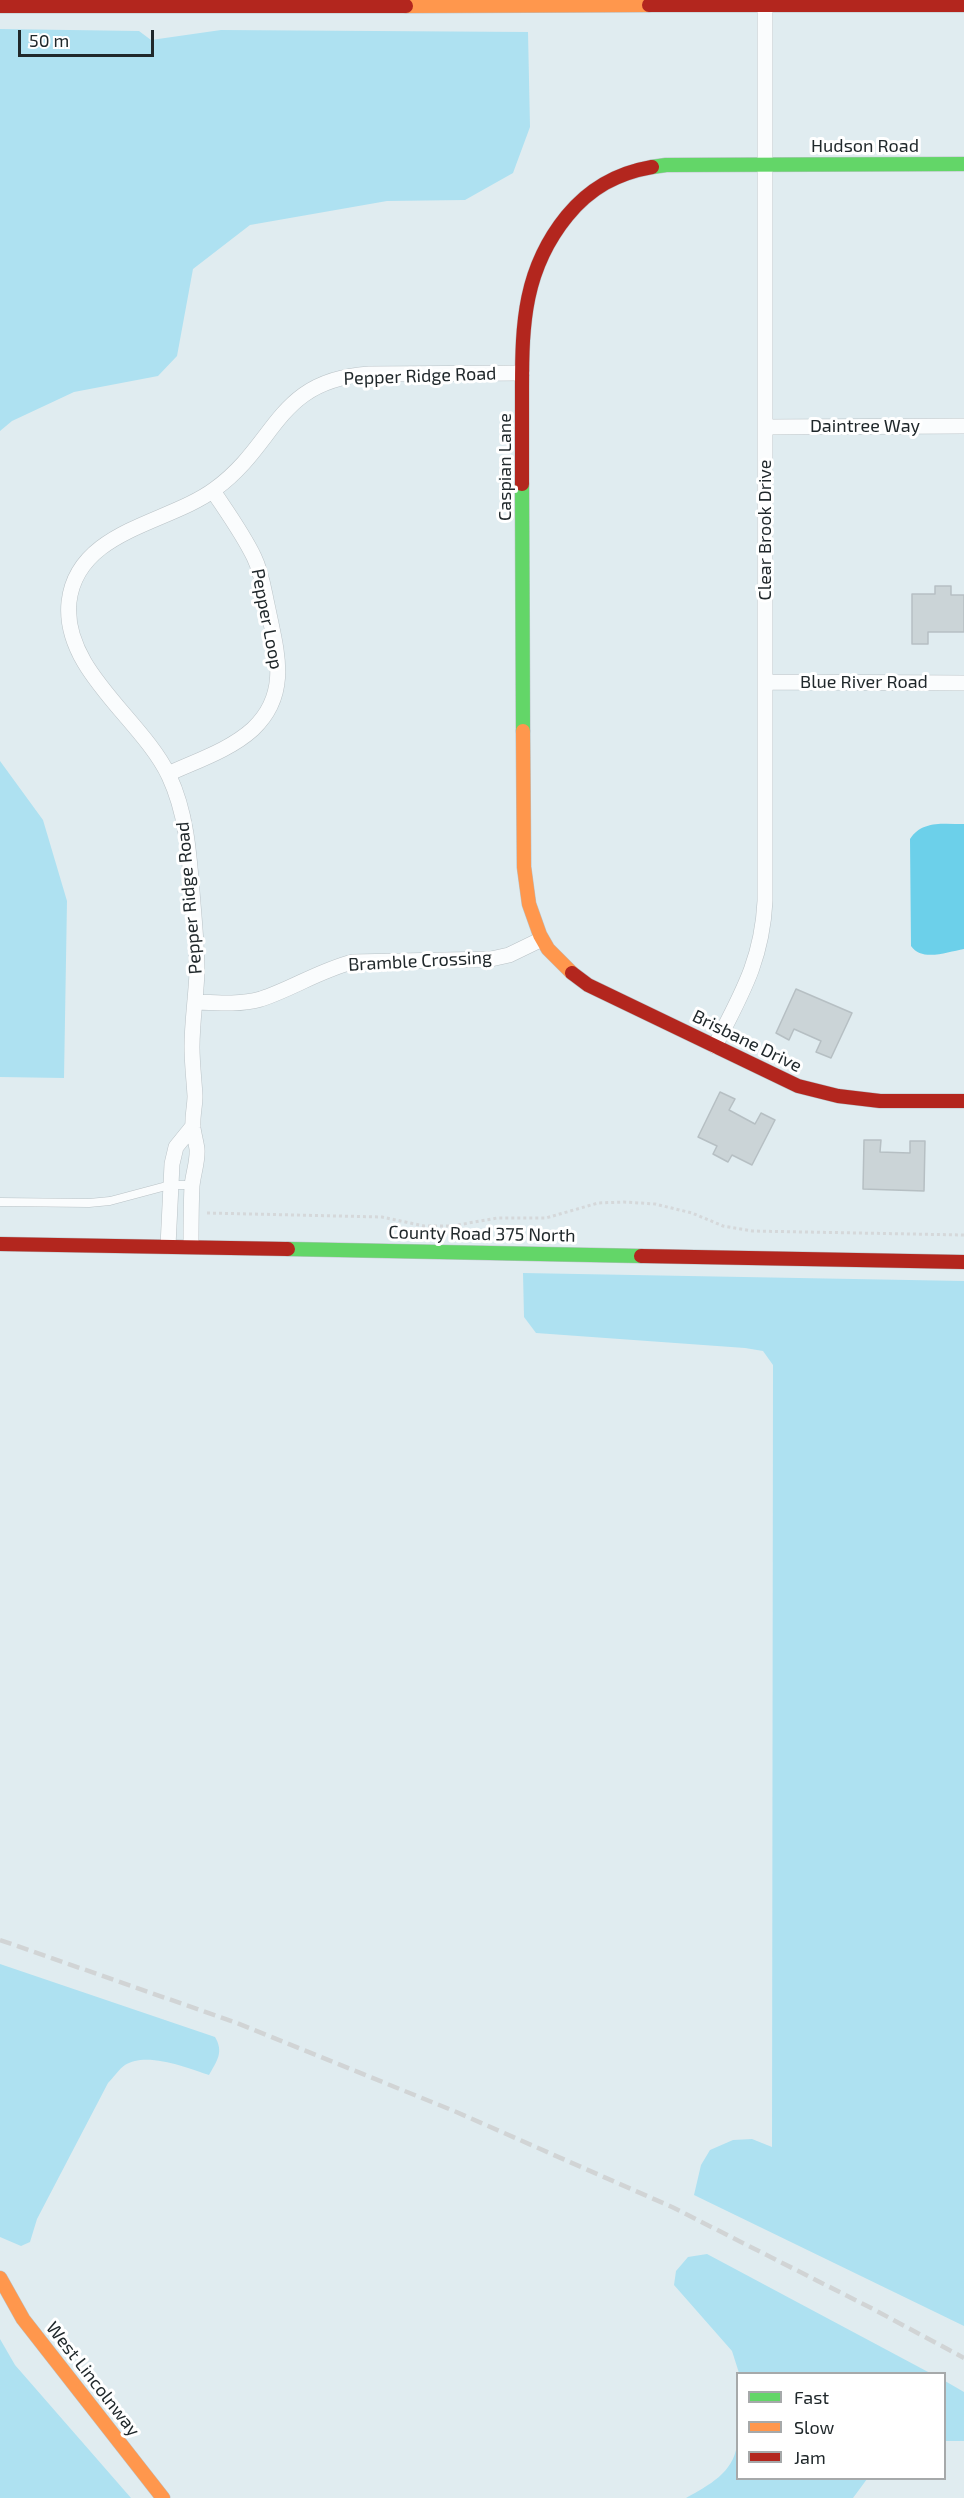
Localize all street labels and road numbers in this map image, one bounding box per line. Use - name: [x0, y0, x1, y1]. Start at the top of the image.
- street label: Hudson Road: [811, 135, 919, 157]
- street label: Pepper Ridge Road: [343, 363, 497, 389]
- street label: Caspian Lane: [494, 413, 516, 521]
- street label: Daintree Way: [810, 415, 920, 437]
- street label: Clear Brook Drive: [754, 460, 776, 600]
- street label: Pepper Loop: [247, 567, 287, 671]
- street label: Blue River Road: [800, 671, 928, 693]
- street label: Pepper Ridge Road: [172, 821, 206, 975]
- street label: Bramble Crossing: [348, 946, 492, 976]
- street label: Brisbane Drive: [689, 1005, 805, 1077]
- street label: County Road 375 North: [388, 1222, 576, 1246]
- street label: West Lincolnway: [42, 2317, 144, 2441]

